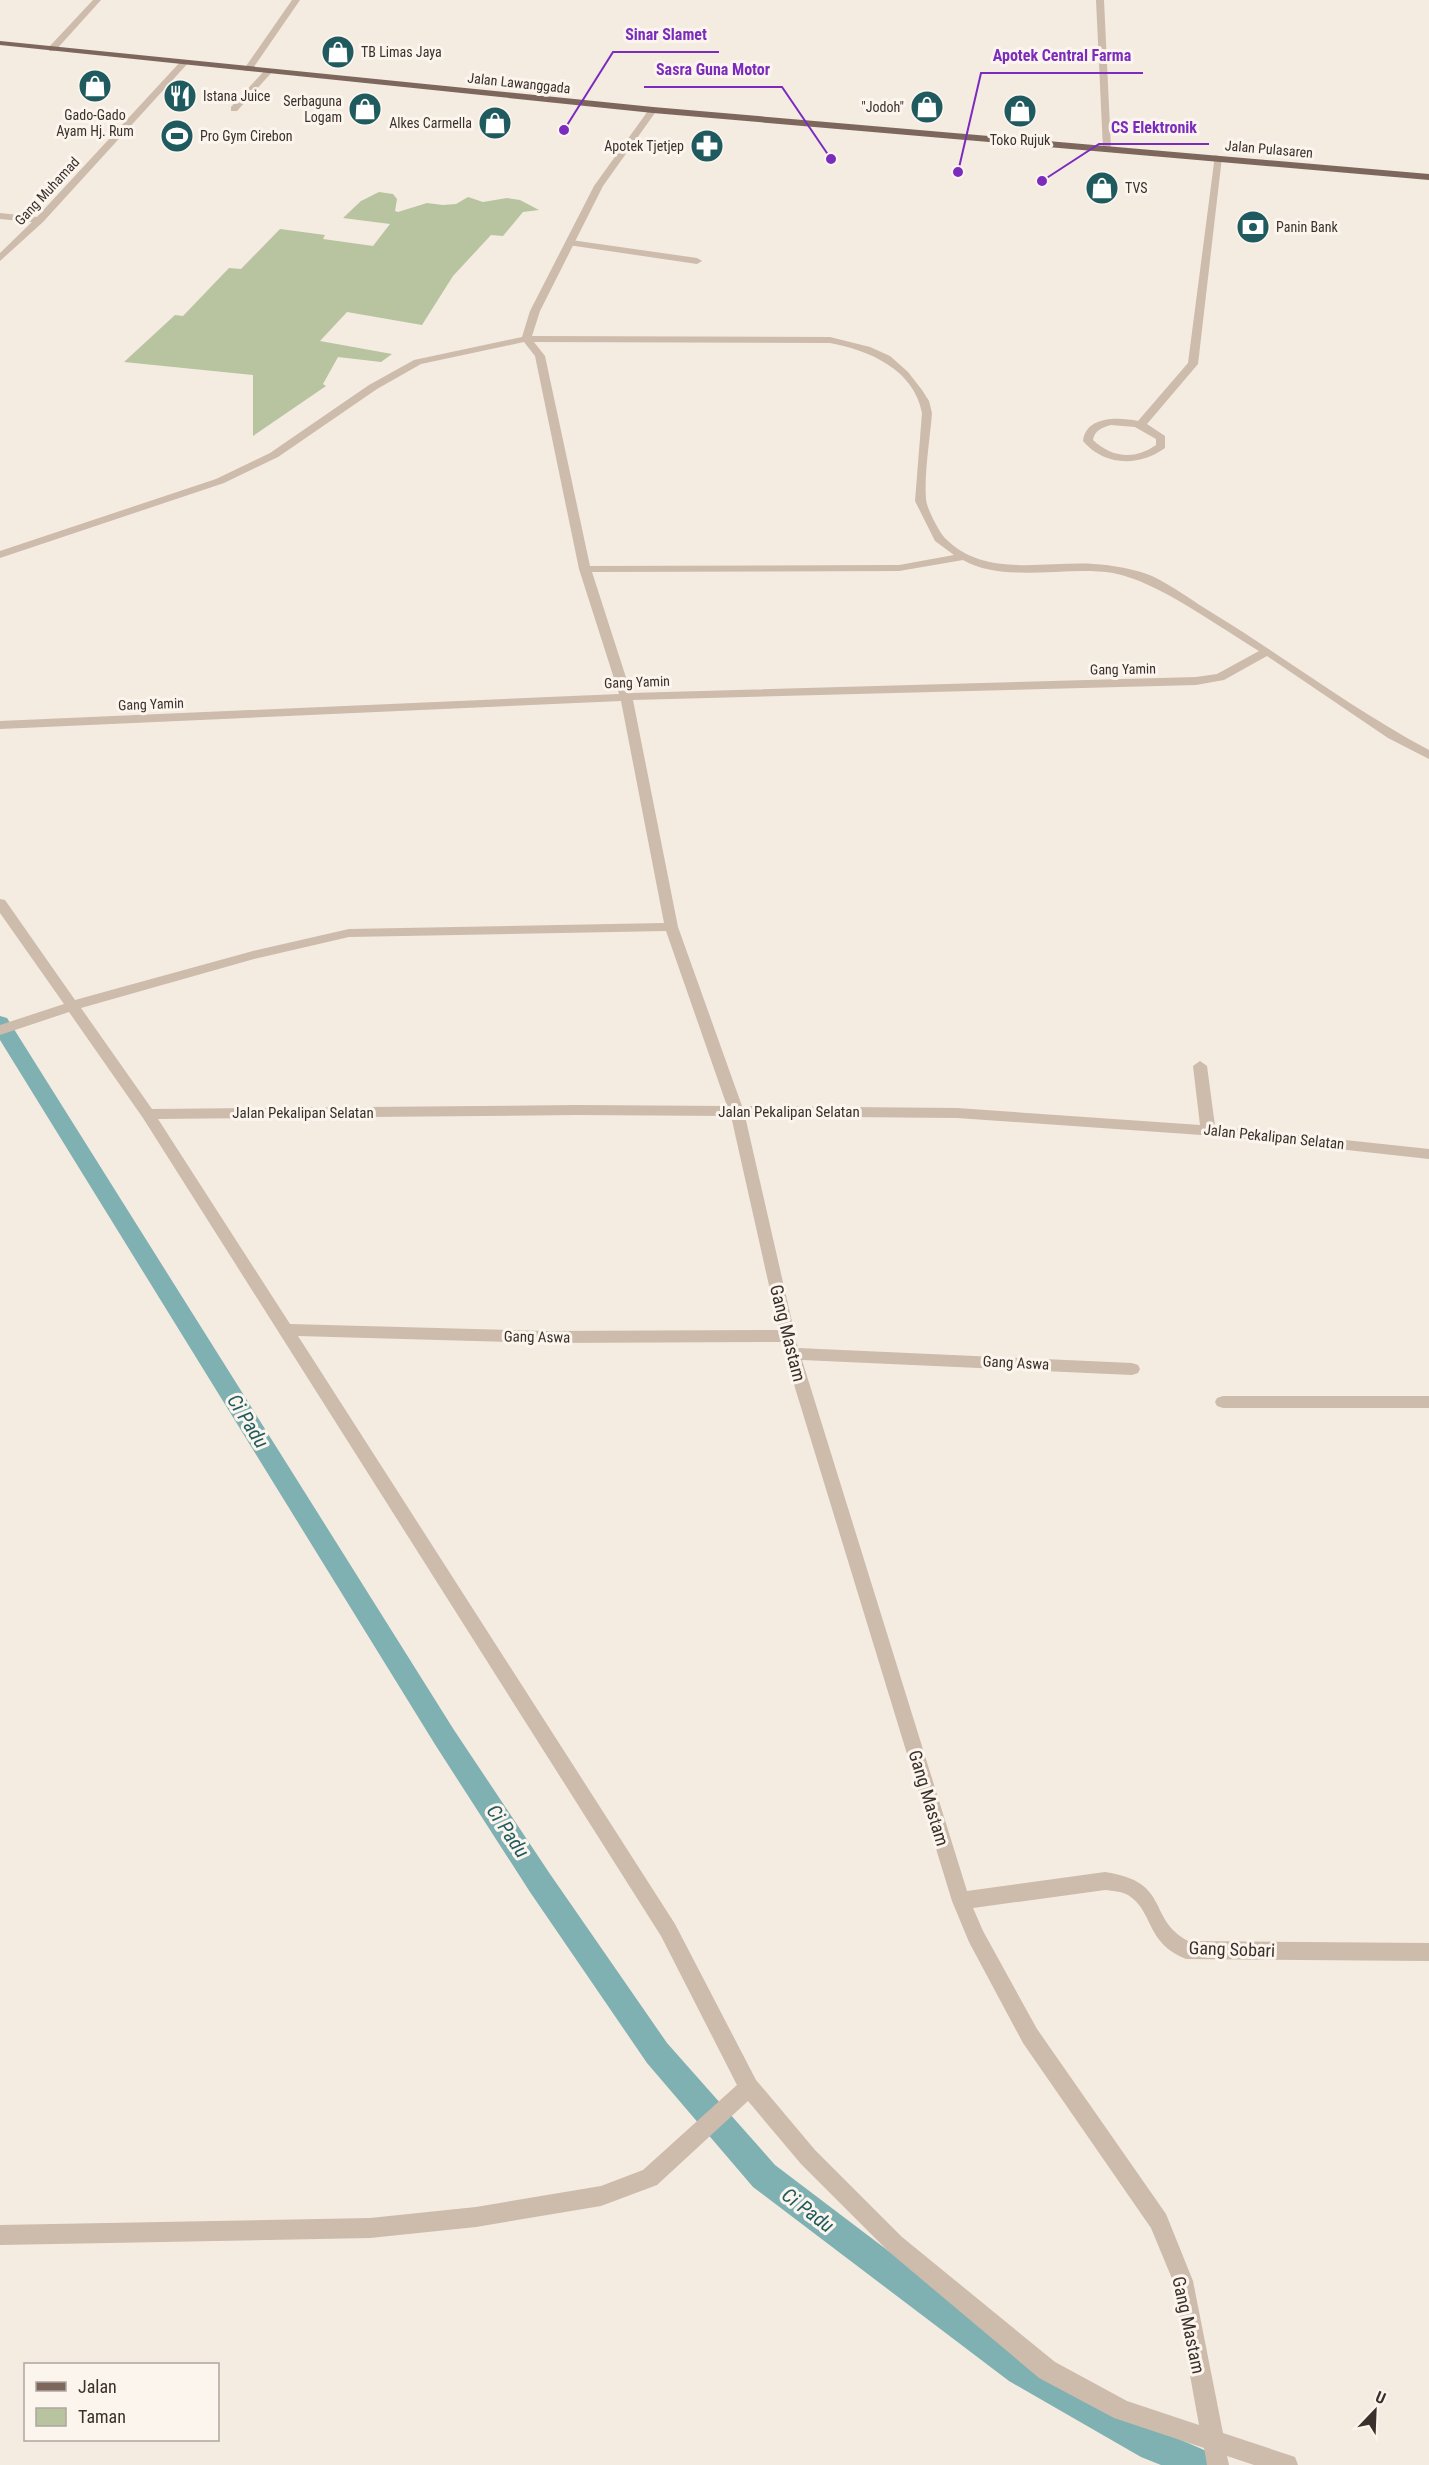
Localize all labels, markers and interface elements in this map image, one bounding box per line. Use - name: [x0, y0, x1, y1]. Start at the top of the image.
- callout: Sinar Slamet: [613, 18, 719, 52]
- text: Sinar Slamet: [625, 25, 707, 44]
- shop icon: TB Limas Jaya: [320, 34, 356, 70]
- callout: Apotek Central Farma: [981, 39, 1143, 73]
- place label: TB Limas Jaya: [361, 44, 442, 60]
- text: Apotek Central Farma: [993, 46, 1132, 65]
- callout: Sasra Guna Motor: [644, 53, 782, 87]
- text: Sasra Guna Motor: [656, 60, 770, 79]
- shop icon: Gado-Gado Ayam Hj. Rum: [77, 68, 113, 104]
- street label: Jalan Lawanggada: [467, 70, 571, 96]
- restaurant icon: Istana Juice: [162, 78, 198, 114]
- place label: Istana Juice: [203, 88, 271, 104]
- shop icon: "Jodoh": [909, 89, 945, 125]
- shop icon: Serbaguna Logam: [347, 91, 383, 127]
- place label: Serbaguna Logam: [283, 93, 342, 125]
- shop icon: Toko Rujuk: [1002, 93, 1038, 129]
- place label: "Jodoh": [861, 99, 904, 115]
- shop icon: Alkes Carmella: [477, 105, 513, 141]
- place label: Gado-Gado Ayam Hj. Rum: [56, 107, 134, 139]
- callout: CS Elektronik: [1099, 110, 1209, 144]
- place label: Alkes Carmella: [389, 115, 472, 131]
- sports icon: Pro Gym Cirebon: [159, 118, 195, 154]
- text: CS Elektronik: [1111, 118, 1197, 137]
- place label: Pro Gym Cirebon: [200, 128, 293, 144]
- pharmacy icon: Apotek Tjetjep: [689, 128, 725, 164]
- place label: Toko Rujuk: [990, 132, 1051, 148]
- street label: Jalan Pulasaren: [1224, 137, 1314, 161]
- place label: Apotek Tjetjep: [604, 138, 684, 154]
- street label: Gang Muhamad: [12, 154, 82, 228]
- shop icon: TVS: [1084, 170, 1120, 206]
- place label: TVS: [1125, 180, 1148, 196]
- bank icon: Panin Bank: [1235, 209, 1271, 245]
- place label: Panin Bank: [1276, 219, 1339, 235]
- street label: Gang Yamin: [1090, 660, 1156, 678]
- street label: Gang Yamin: [604, 673, 670, 691]
- street label: Gang Yamin: [118, 695, 184, 713]
- street label: Jalan Pekalipan Selatan: [718, 1103, 860, 1121]
- street label: Jalan Pekalipan Selatan: [232, 1104, 374, 1122]
- street label: Jalan Pekalipan Selatan: [1203, 1121, 1345, 1153]
- street label: Gang Mastam: [766, 1282, 810, 1384]
- street label: Gang Aswa: [504, 1327, 570, 1347]
- street label: Gang Aswa: [982, 1352, 1050, 1374]
- water label: Ci Padu: [222, 1390, 274, 1452]
- street label: Gang Mastam: [904, 1748, 954, 1848]
- water label: Ci Padu: [482, 1800, 534, 1862]
- street label: Gang Sobari: [1188, 1937, 1276, 1961]
- water label: Ci Padu: [777, 2183, 839, 2237]
- street label: Gang Mastam: [1168, 2274, 1210, 2376]
- legend: [24, 2363, 219, 2441]
- text: Jalan: [78, 2376, 117, 2397]
- north arrow: [1345, 2381, 1405, 2441]
- text: U: [1373, 2387, 1389, 2408]
- text: Taman: [78, 2406, 126, 2427]

